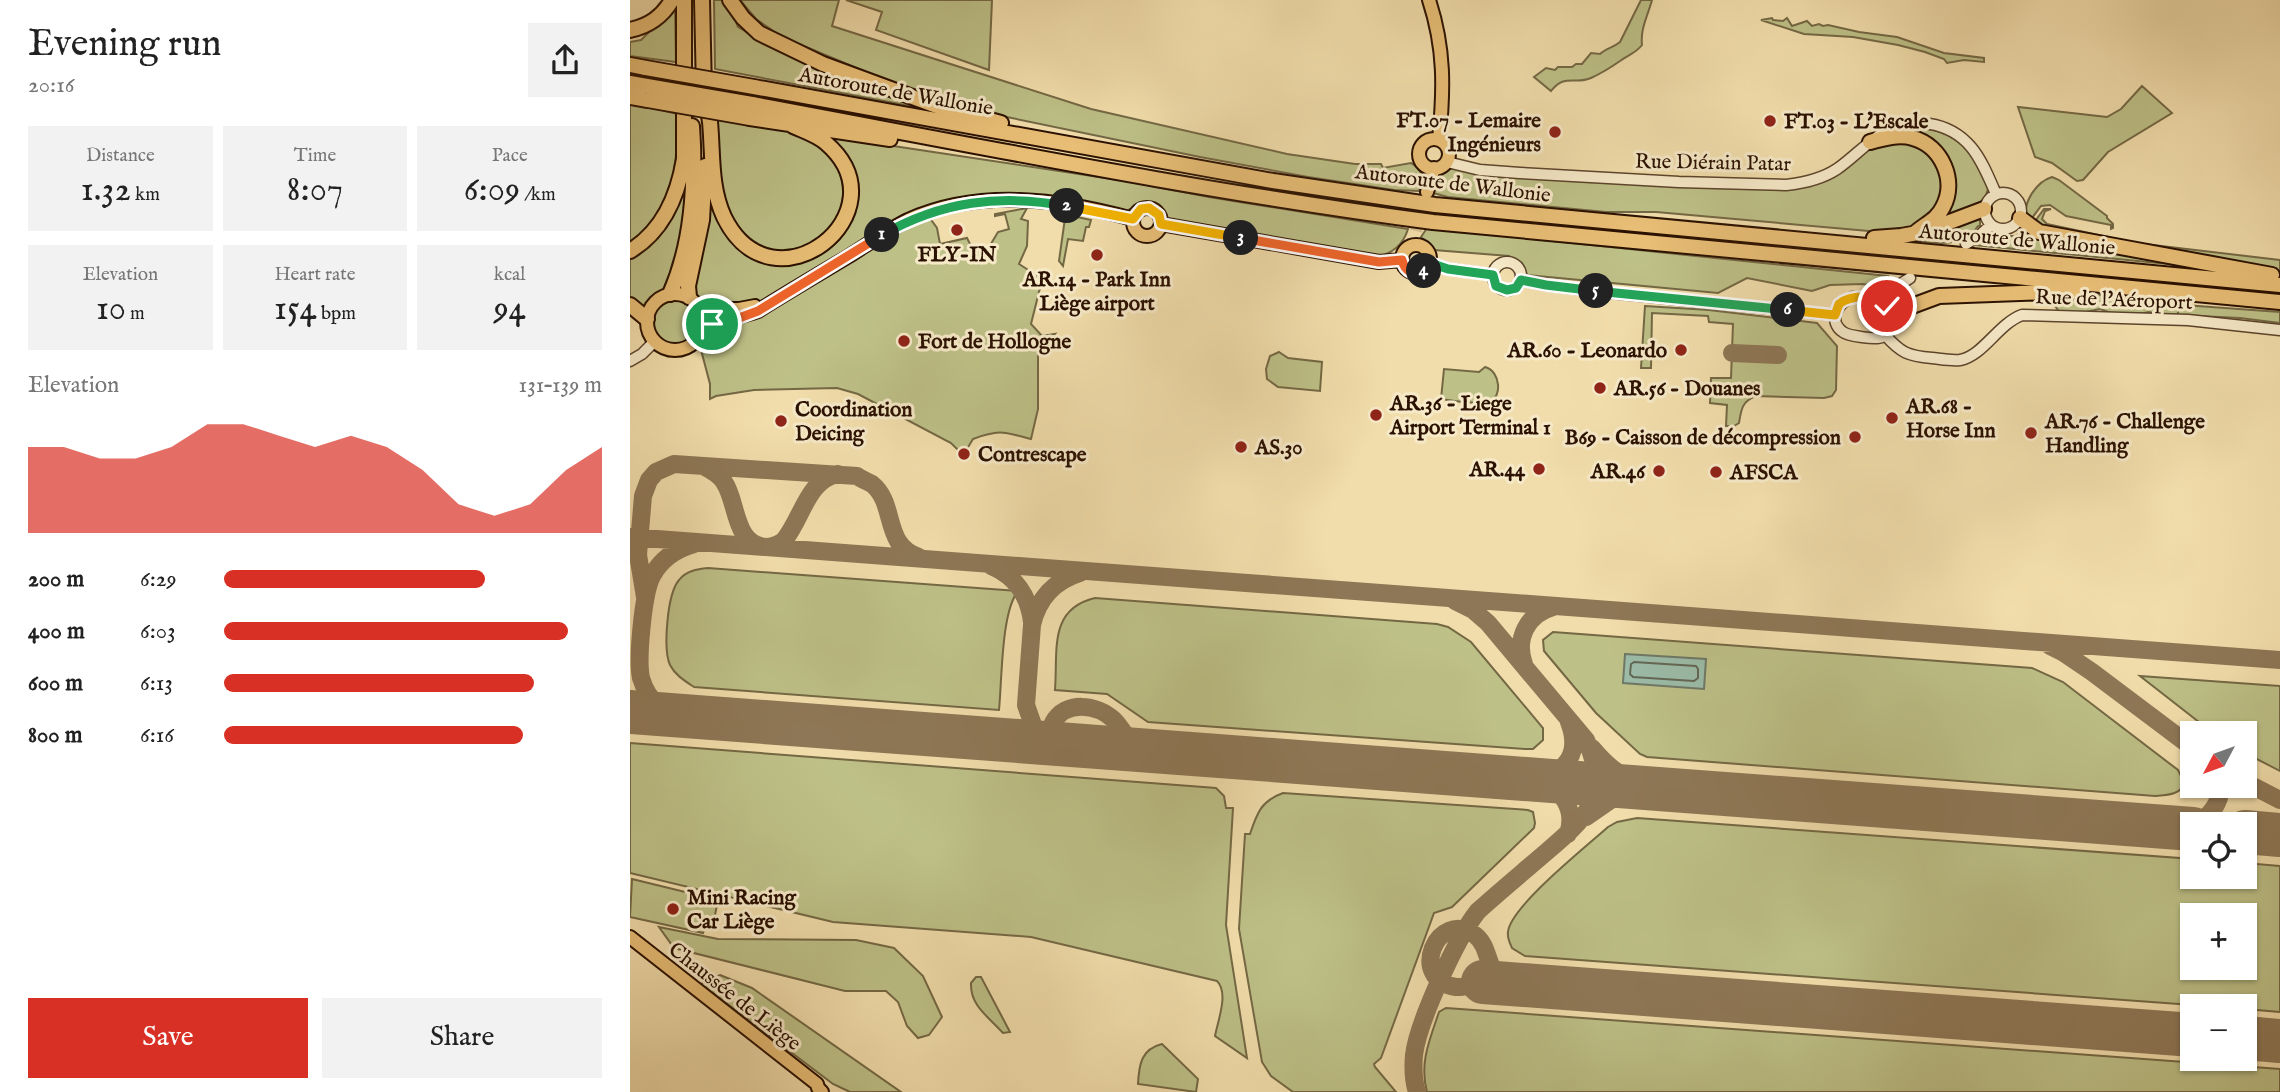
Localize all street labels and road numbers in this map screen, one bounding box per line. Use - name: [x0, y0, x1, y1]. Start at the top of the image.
- street label: Autoroute de Wallonie: [795, 62, 995, 123]
- street label: Rue Diérain Patar: [1635, 149, 1792, 178]
- street label: Autoroute de Wallonie: [1352, 159, 1553, 210]
- street label: Autoroute de Wallonie: [1917, 218, 2117, 263]
- street label: Rue de l'Aéroport: [2035, 284, 2193, 317]
- street label: Chaussée de Liège: [662, 937, 806, 1058]

